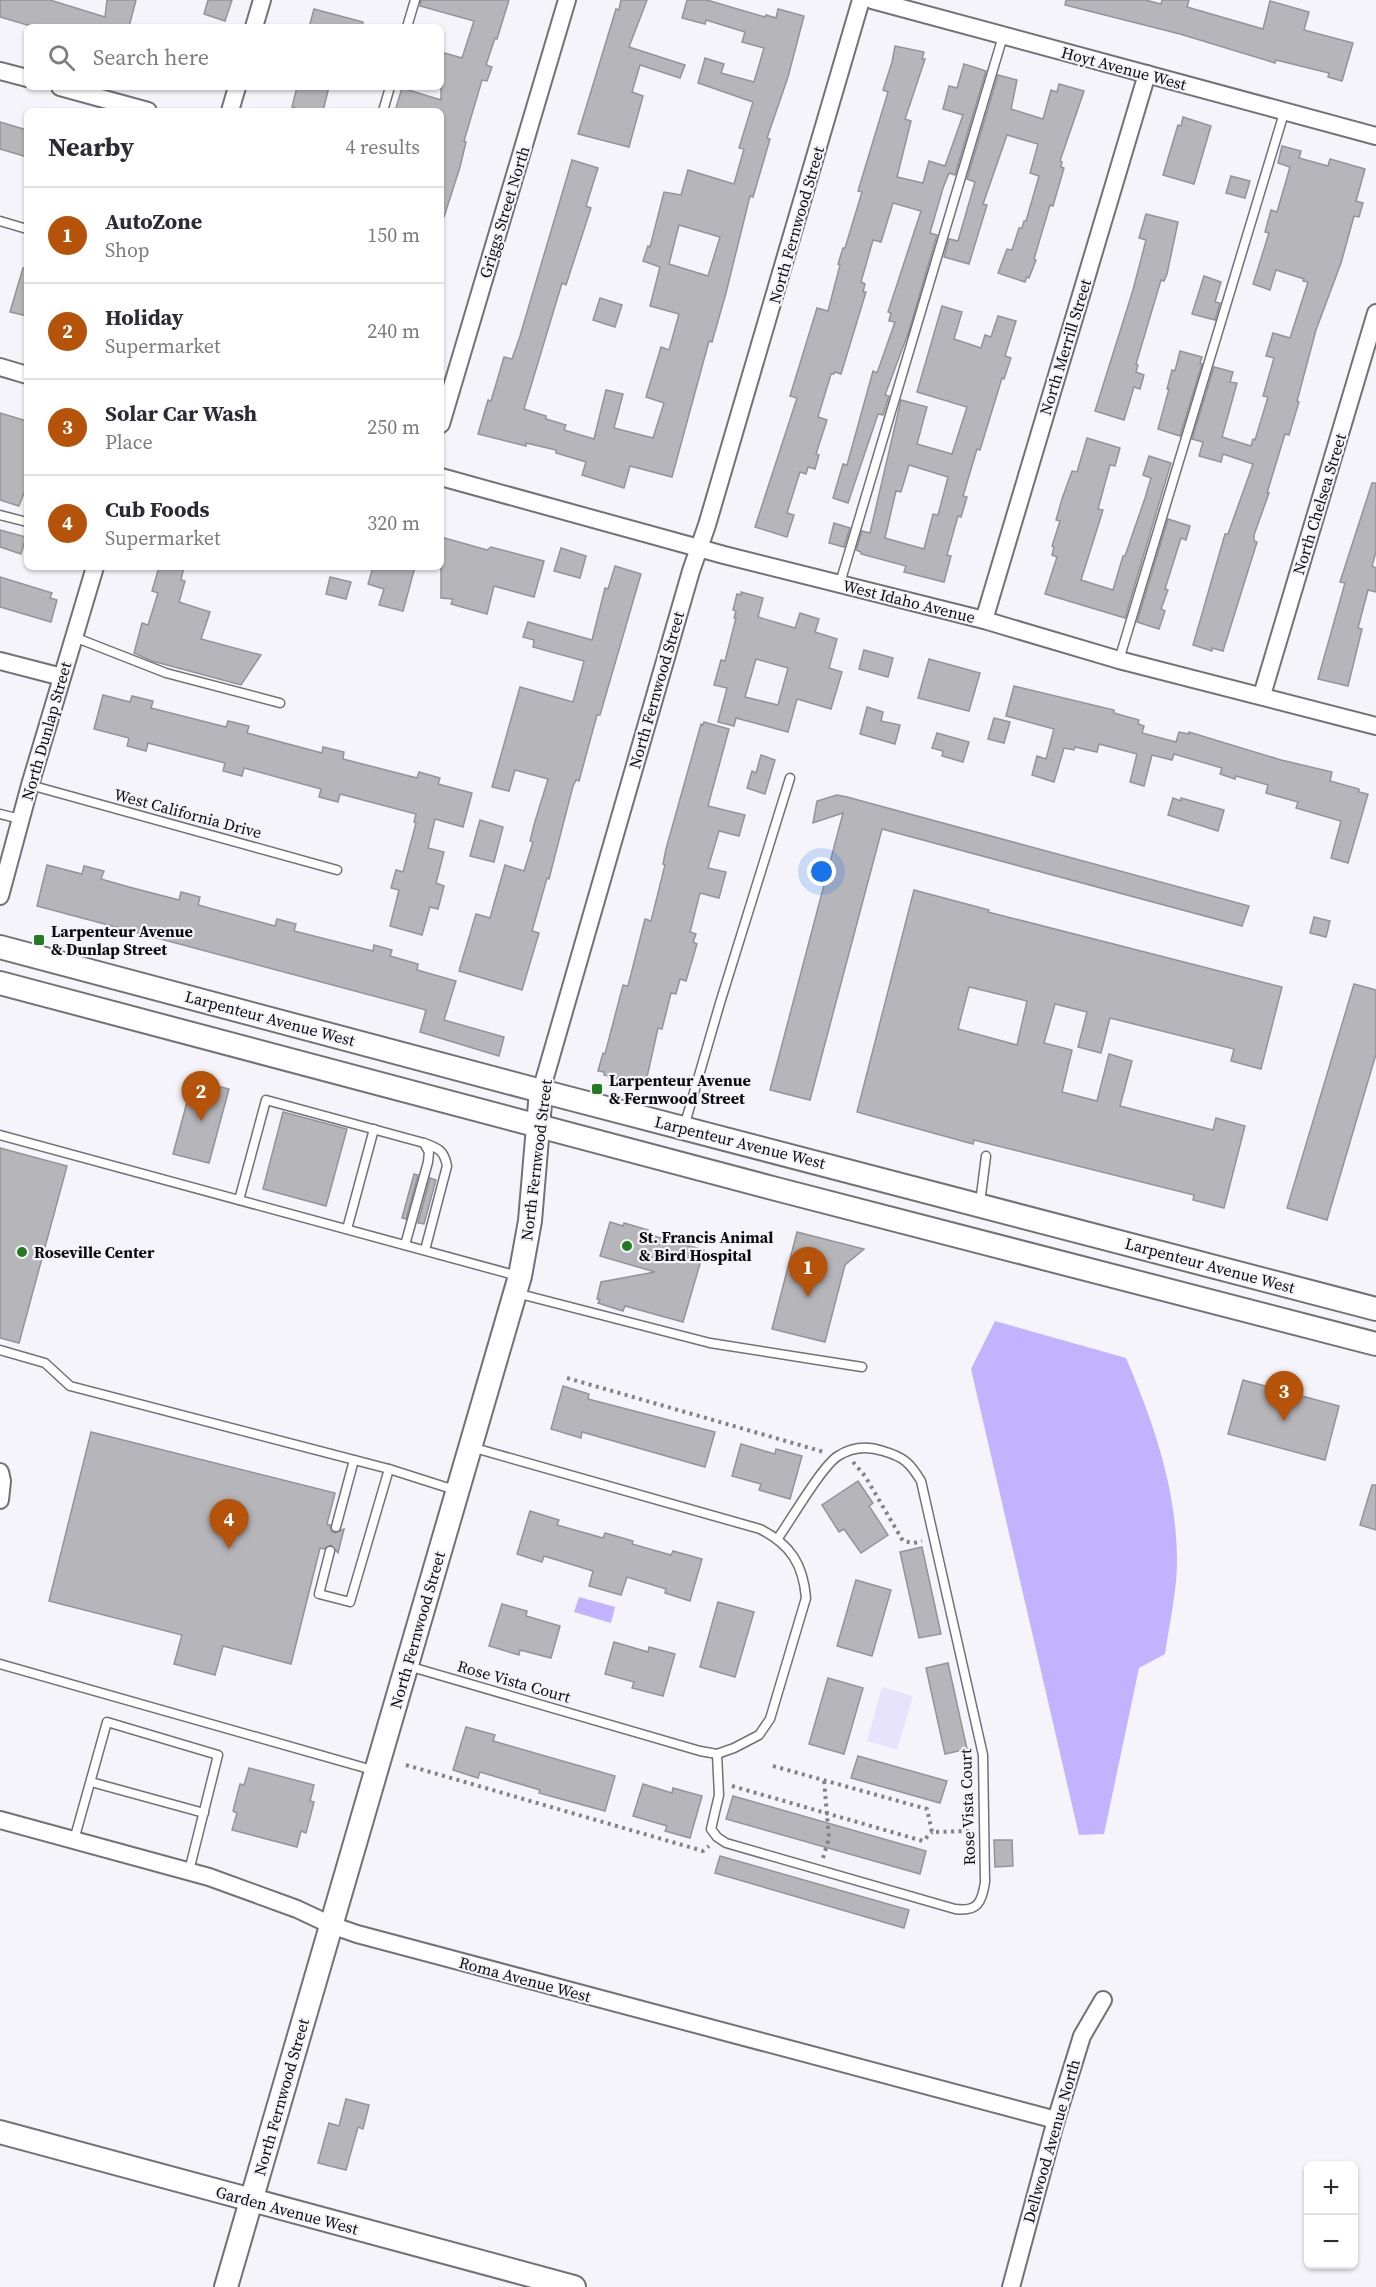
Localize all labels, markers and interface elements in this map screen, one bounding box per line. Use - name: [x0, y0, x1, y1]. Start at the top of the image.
- search box: [24, 24, 444, 90]
- icon: search: [45, 41, 78, 74]
- street label: Hoyt Avenue West: [1059, 41, 1190, 95]
- text: Search here: [93, 42, 209, 72]
- text: Nearby: [48, 129, 134, 165]
- text: 4 results: [345, 133, 420, 161]
- street label: Griggs Street North: [473, 143, 535, 281]
- street label: North Fernwood Street: [763, 143, 829, 306]
- text: AutoZone: [105, 206, 202, 236]
- text: 1: [62, 221, 73, 249]
- text: 150 m: [367, 221, 420, 249]
- text: Shop: [105, 236, 150, 264]
- street label: North Merrill Street: [1034, 276, 1096, 418]
- text: Holiday: [105, 302, 184, 332]
- text: 2: [62, 317, 73, 345]
- text: 240 m: [367, 317, 420, 345]
- text: Supermarket: [105, 332, 220, 360]
- text: Solar Car Wash: [105, 398, 257, 428]
- text: 3: [62, 413, 73, 441]
- text: 250 m: [367, 413, 420, 441]
- text: Place: [105, 428, 153, 456]
- street label: North Chelsea Street: [1287, 430, 1351, 577]
- text: Cub Foods: [105, 494, 210, 524]
- text: 4: [62, 509, 73, 537]
- text: 320 m: [367, 509, 420, 537]
- text: Supermarket: [105, 524, 220, 552]
- street label: West Idaho Avenue: [841, 574, 977, 628]
- street label: North Fernwood Street: [623, 608, 689, 771]
- street label: North Dunlap Street: [16, 658, 77, 803]
- street label: West California Drive: [112, 783, 264, 843]
- your location: [807, 857, 836, 886]
- place label: Larpenteur Avenue & Dunlap Street: [51, 920, 193, 960]
- marker: Larpenteur Avenue & Dunlap Street: [32, 933, 46, 947]
- street label: Larpenteur Avenue West: [183, 985, 358, 1051]
- place label: Larpenteur Avenue & Fernwood Street: [609, 1069, 751, 1109]
- pin: 2: [182, 1072, 220, 1121]
- street label: North Fernwood Street: [515, 1077, 557, 1242]
- marker: Larpenteur Avenue & Fernwood Street: [590, 1082, 604, 1096]
- street label: Larpenteur Avenue West: [652, 1110, 828, 1174]
- place label: St. Francis Animal & Bird Hospital: [639, 1226, 773, 1266]
- street label: Larpenteur Avenue West: [1123, 1232, 1298, 1298]
- marker: St. Francis Animal & Bird Hospital: [620, 1239, 634, 1253]
- place label: Roseville Center: [34, 1241, 155, 1263]
- marker: Roseville Center: [15, 1245, 29, 1259]
- pin: 1: [788, 1248, 828, 1297]
- pin: 3: [1264, 1372, 1304, 1421]
- pin: 4: [210, 1500, 248, 1549]
- street label: North Fernwood Street: [384, 1548, 450, 1711]
- street label: Rose Vista Court: [455, 1654, 574, 1708]
- street label: Rose Vista Court: [954, 1747, 980, 1866]
- street label: Roma Avenue West: [457, 1951, 594, 2007]
- street label: North Fernwood Street: [248, 2015, 314, 2178]
- street label: Dellwood Avenue North: [1017, 2056, 1085, 2226]
- map controls: [1304, 2161, 1358, 2269]
- button: +: [1304, 2161, 1358, 2215]
- street label: Garden Avenue West: [213, 2180, 361, 2240]
- button: −: [1304, 2215, 1358, 2269]

